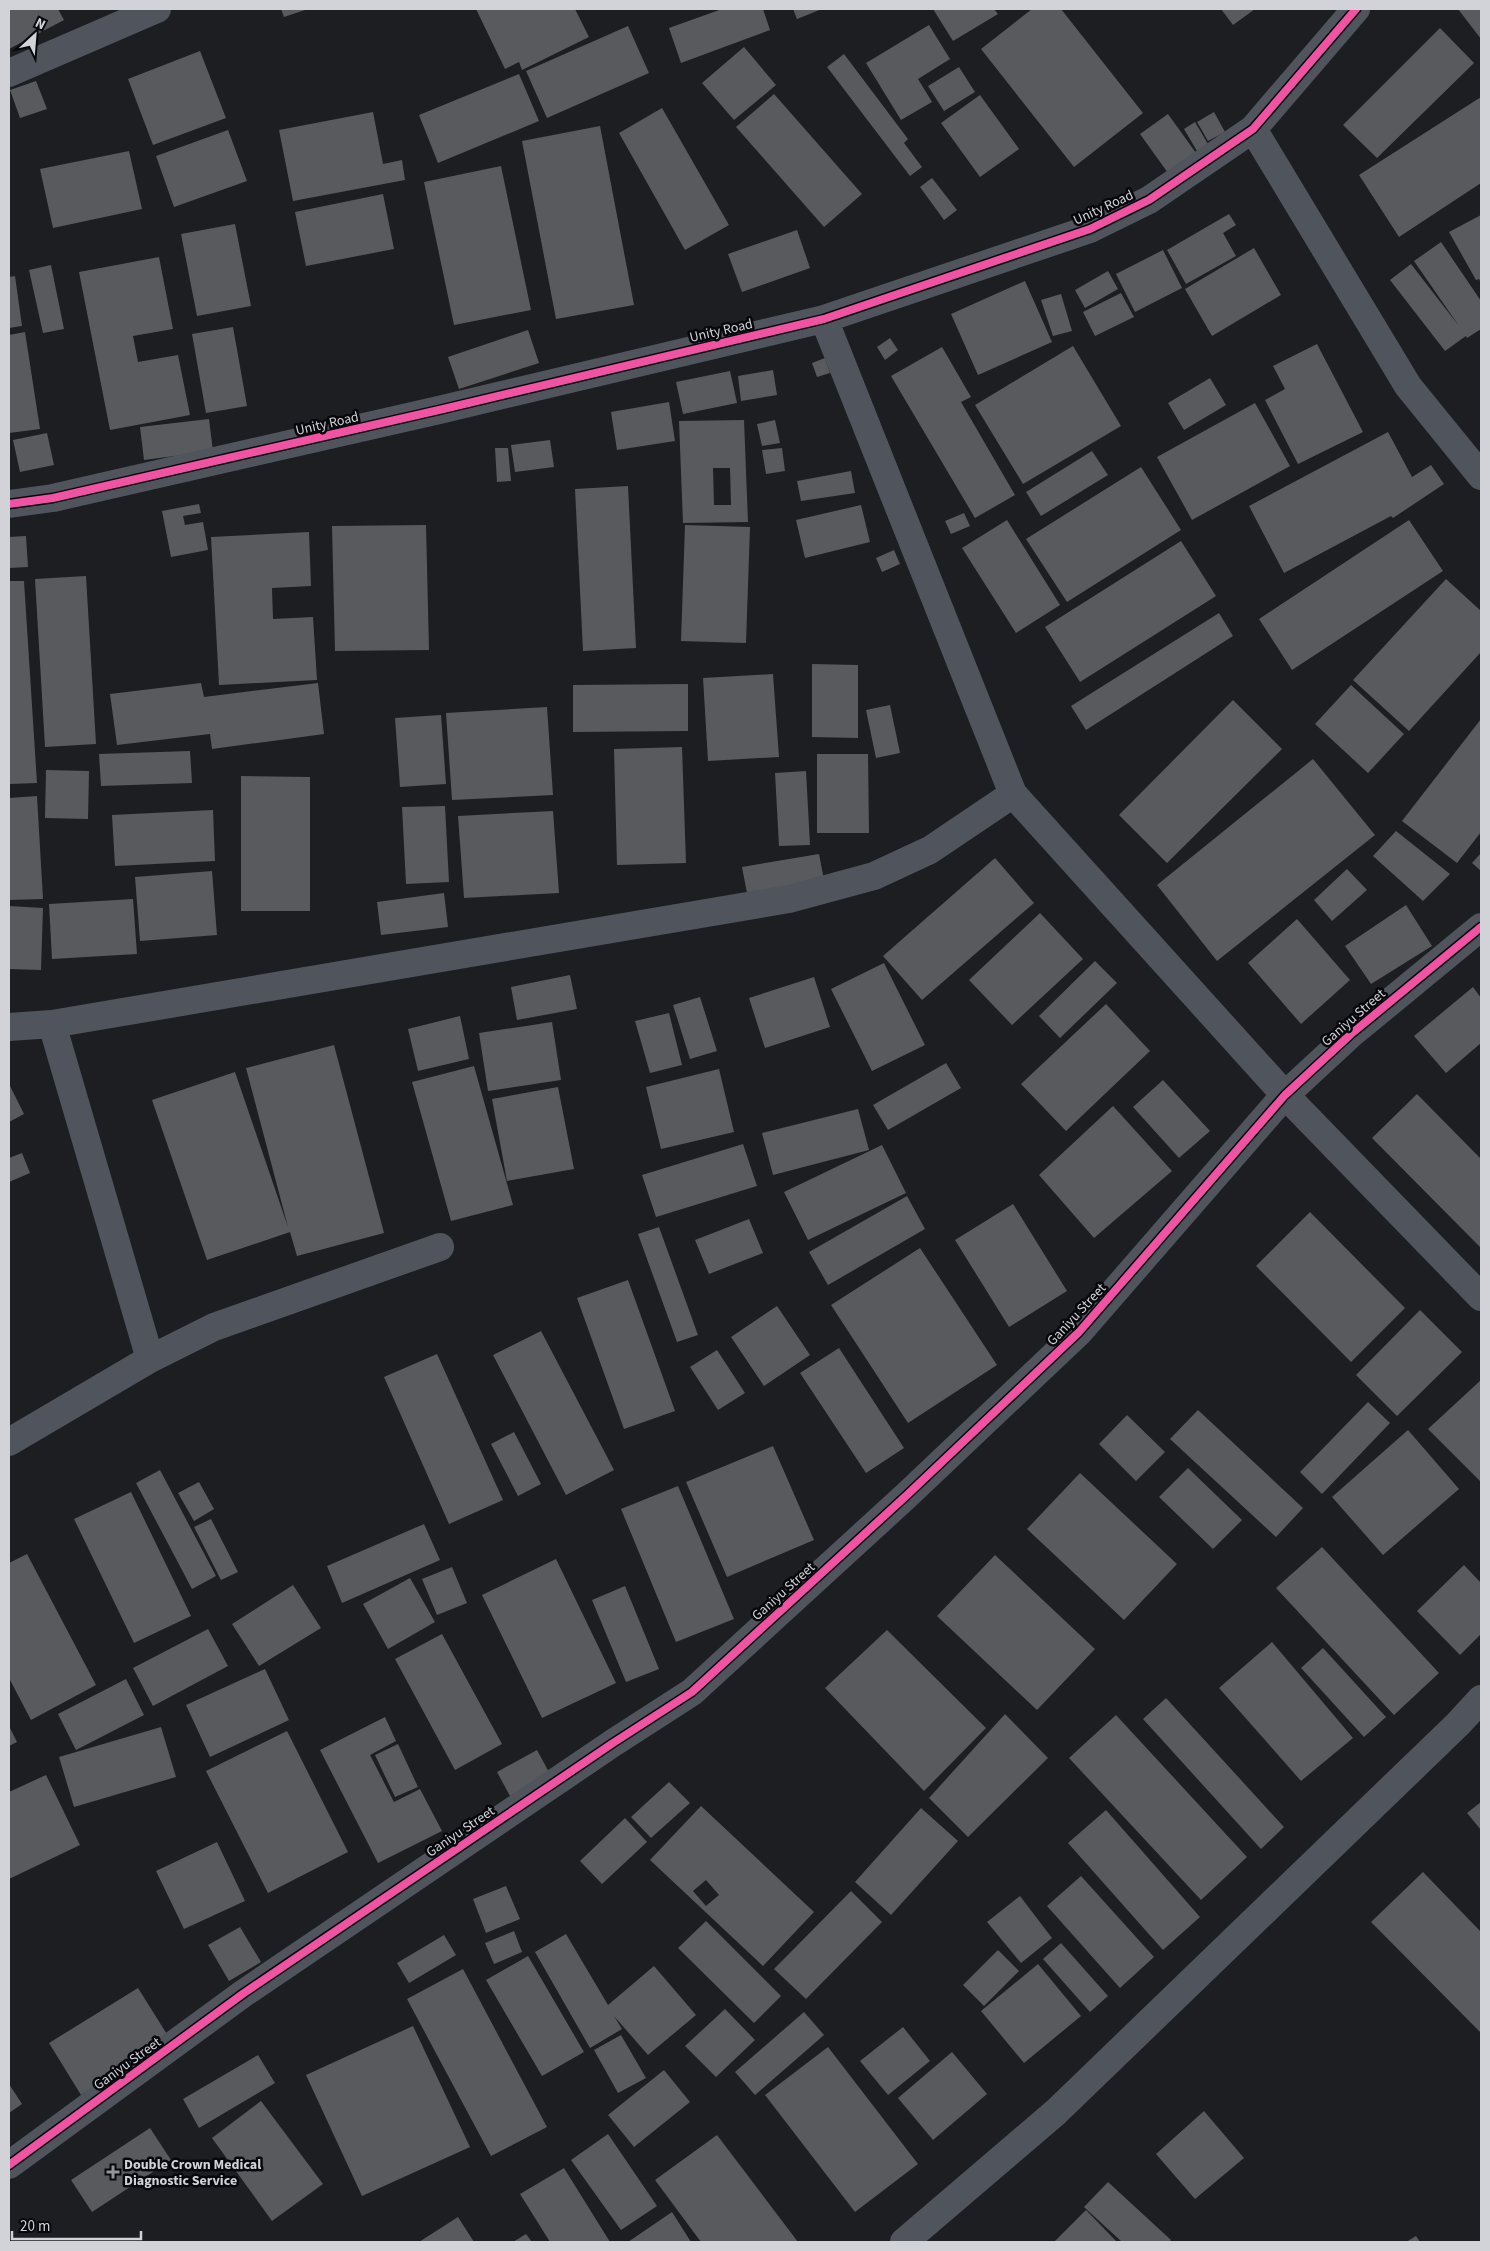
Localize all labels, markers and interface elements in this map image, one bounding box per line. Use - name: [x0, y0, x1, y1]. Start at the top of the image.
- north arrow: [10, 10, 60, 60]
- text: N: [32, 13, 49, 35]
- street label: Unity Road: [1070, 185, 1137, 231]
- street label: Unity Road: [688, 314, 755, 348]
- street label: Unity Road: [294, 407, 361, 441]
- street label: Ganiyu Street: [1317, 984, 1390, 1051]
- street label: Ganiyu Street: [1043, 1279, 1111, 1350]
- street label: Ganiyu Street: [748, 1558, 820, 1626]
- street label: Ganiyu Street: [422, 1801, 499, 1862]
- street label: Ganiyu Street: [90, 2032, 166, 2095]
- place label: Double Crown Medical Diagnostic Service: [124, 2155, 261, 2191]
- marker: Double Crown Medical Diagnostic Service: [106, 2165, 120, 2179]
- scale bar: [12, 2208, 141, 2240]
- text: 20 m: [20, 2216, 50, 2237]

